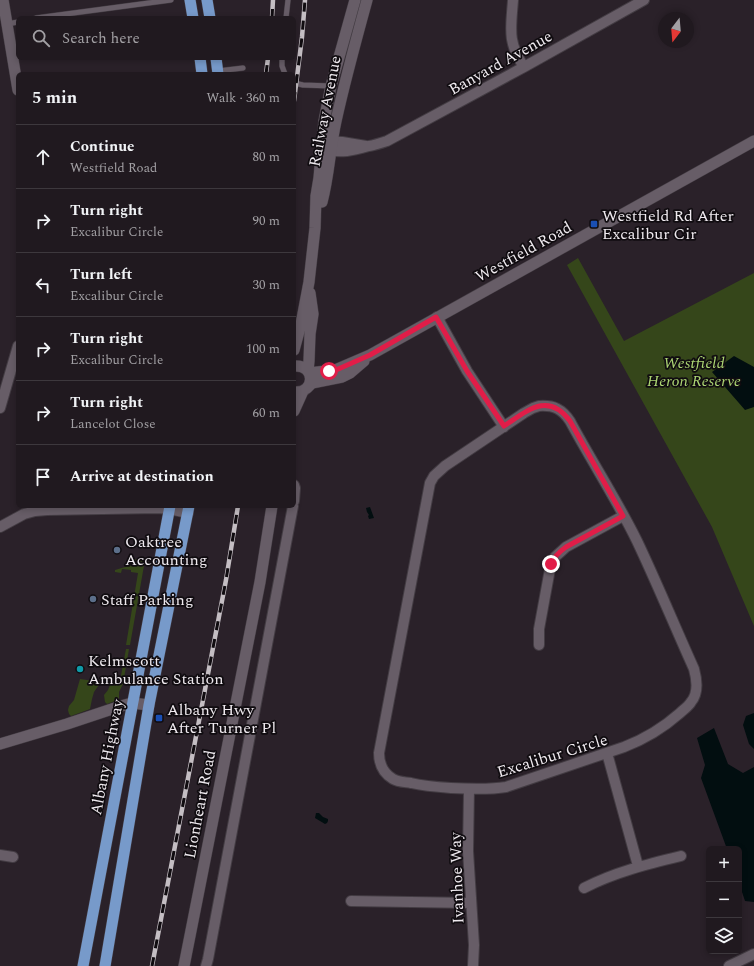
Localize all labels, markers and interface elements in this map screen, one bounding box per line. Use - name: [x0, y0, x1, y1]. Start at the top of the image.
- north arrow: [658, 12, 694, 48]
- search box: [16, 16, 296, 60]
- street label: Banyard Avenue: [444, 24, 557, 101]
- icon: search: [30, 27, 52, 49]
- text: Search here: [62, 27, 140, 50]
- street label: Railway Avenue: [302, 54, 348, 169]
- text: 5 min: [32, 85, 77, 111]
- text: Walk · 360 m: [206, 88, 280, 108]
- text: Continue: [70, 135, 135, 158]
- icon: ahead: [32, 146, 54, 168]
- text: 80 m: [253, 147, 280, 167]
- text: Westfield Road: [70, 158, 157, 178]
- text: Turn right: [70, 199, 143, 222]
- place label: Westfield Rd After Excalibur Cir: [602, 204, 734, 246]
- icon: right: [32, 210, 54, 232]
- text: 90 m: [253, 211, 280, 231]
- street label: Westfield Road: [471, 215, 576, 288]
- marker: Westfield Rd After Excalibur Cir: [589, 219, 599, 229]
- text: Excalibur Circle: [70, 222, 163, 242]
- text: Turn left: [70, 263, 132, 286]
- icon: left: [32, 274, 54, 296]
- text: 30 m: [253, 275, 280, 295]
- text: Excalibur Circle: [70, 286, 163, 306]
- text: Turn right: [70, 327, 143, 350]
- icon: right: [32, 338, 54, 360]
- text: 100 m: [246, 339, 280, 359]
- text: Excalibur Circle: [70, 350, 163, 370]
- park label: Westfield Heron Reserve: [647, 351, 741, 393]
- route start: [320, 362, 338, 380]
- text: Turn right: [70, 391, 143, 414]
- icon: right: [32, 402, 54, 424]
- text: 60 m: [253, 403, 280, 423]
- text: Lancelot Close: [70, 414, 156, 434]
- text: Arrive at destination: [70, 465, 214, 488]
- icon: arrive: [32, 466, 54, 488]
- place label: Oaktree Accounting: [125, 530, 208, 572]
- marker: Oaktree Accounting: [112, 545, 122, 555]
- route end: [542, 555, 560, 573]
- place label: Staff Parking: [101, 588, 194, 612]
- marker: Staff Parking: [88, 594, 98, 604]
- place label: Kelmscott Ambulance Station: [88, 649, 224, 691]
- marker: Kelmscott Ambulance Station: [75, 664, 85, 674]
- street label: Albany Highway: [84, 696, 130, 817]
- place label: Albany Hwy After Turner Pl: [167, 698, 276, 740]
- marker: Albany Hwy After Turner Pl: [154, 713, 164, 723]
- street label: Excalibur Circle: [494, 728, 611, 784]
- street label: Lionheart Road: [178, 748, 222, 861]
- street label: Ivanhoe Way: [443, 830, 471, 924]
- map controls: [706, 846, 742, 954]
- button: +: [706, 846, 742, 882]
- button: −: [706, 882, 742, 918]
- button: layers: [706, 918, 742, 954]

